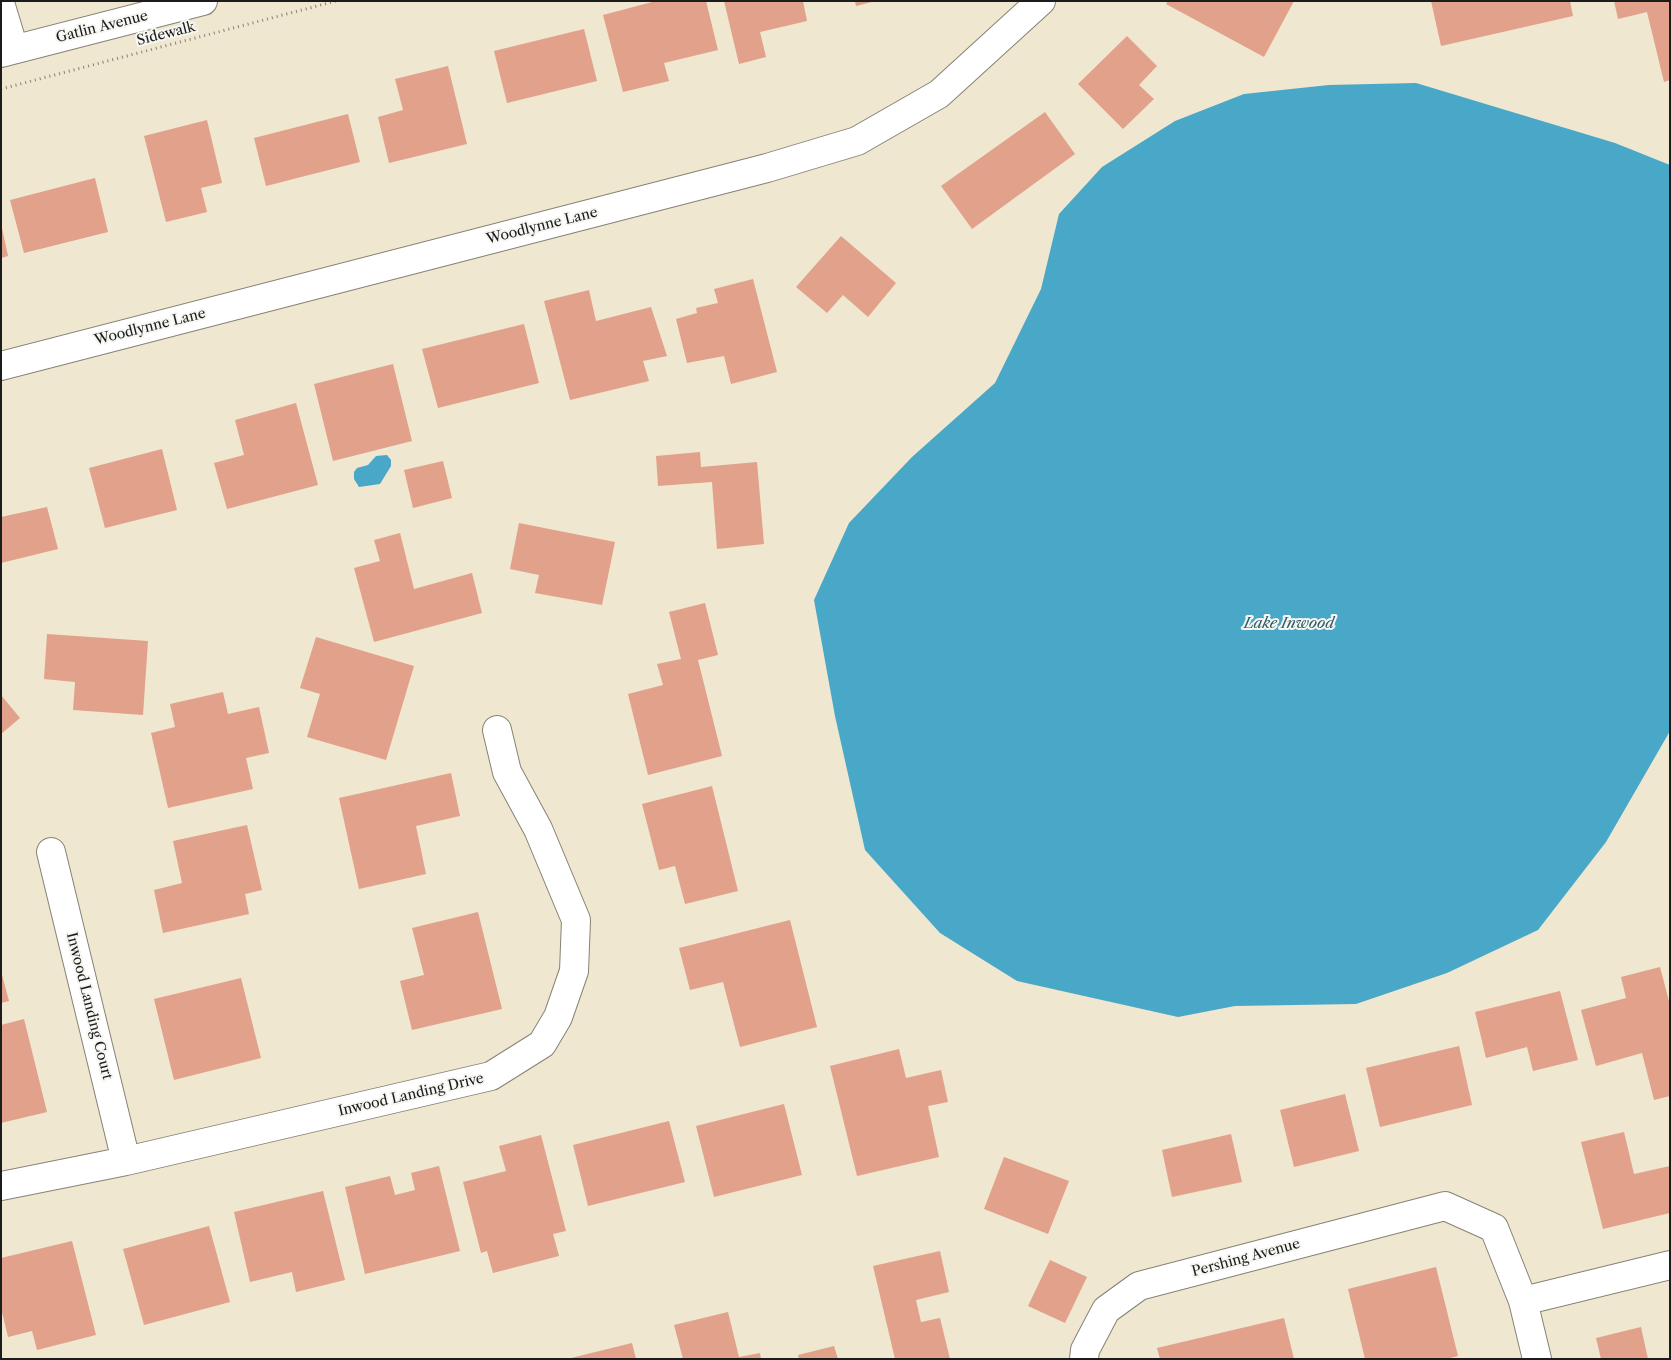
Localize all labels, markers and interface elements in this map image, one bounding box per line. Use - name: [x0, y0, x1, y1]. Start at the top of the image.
- street label: Gatlin Avenue: [54, 7, 150, 47]
- street label: Sidewalk: [135, 19, 197, 49]
- street label: Woodlynne Lane: [485, 204, 599, 248]
- street label: Woodlynne Lane: [93, 305, 207, 349]
- water label: Lake Inwood: [1244, 615, 1334, 633]
- street label: Inwood Landing Court: [63, 931, 115, 1081]
- street label: Inwood Landing Drive: [337, 1070, 485, 1120]
- street label: Pershing Avenue: [1190, 1235, 1302, 1281]

